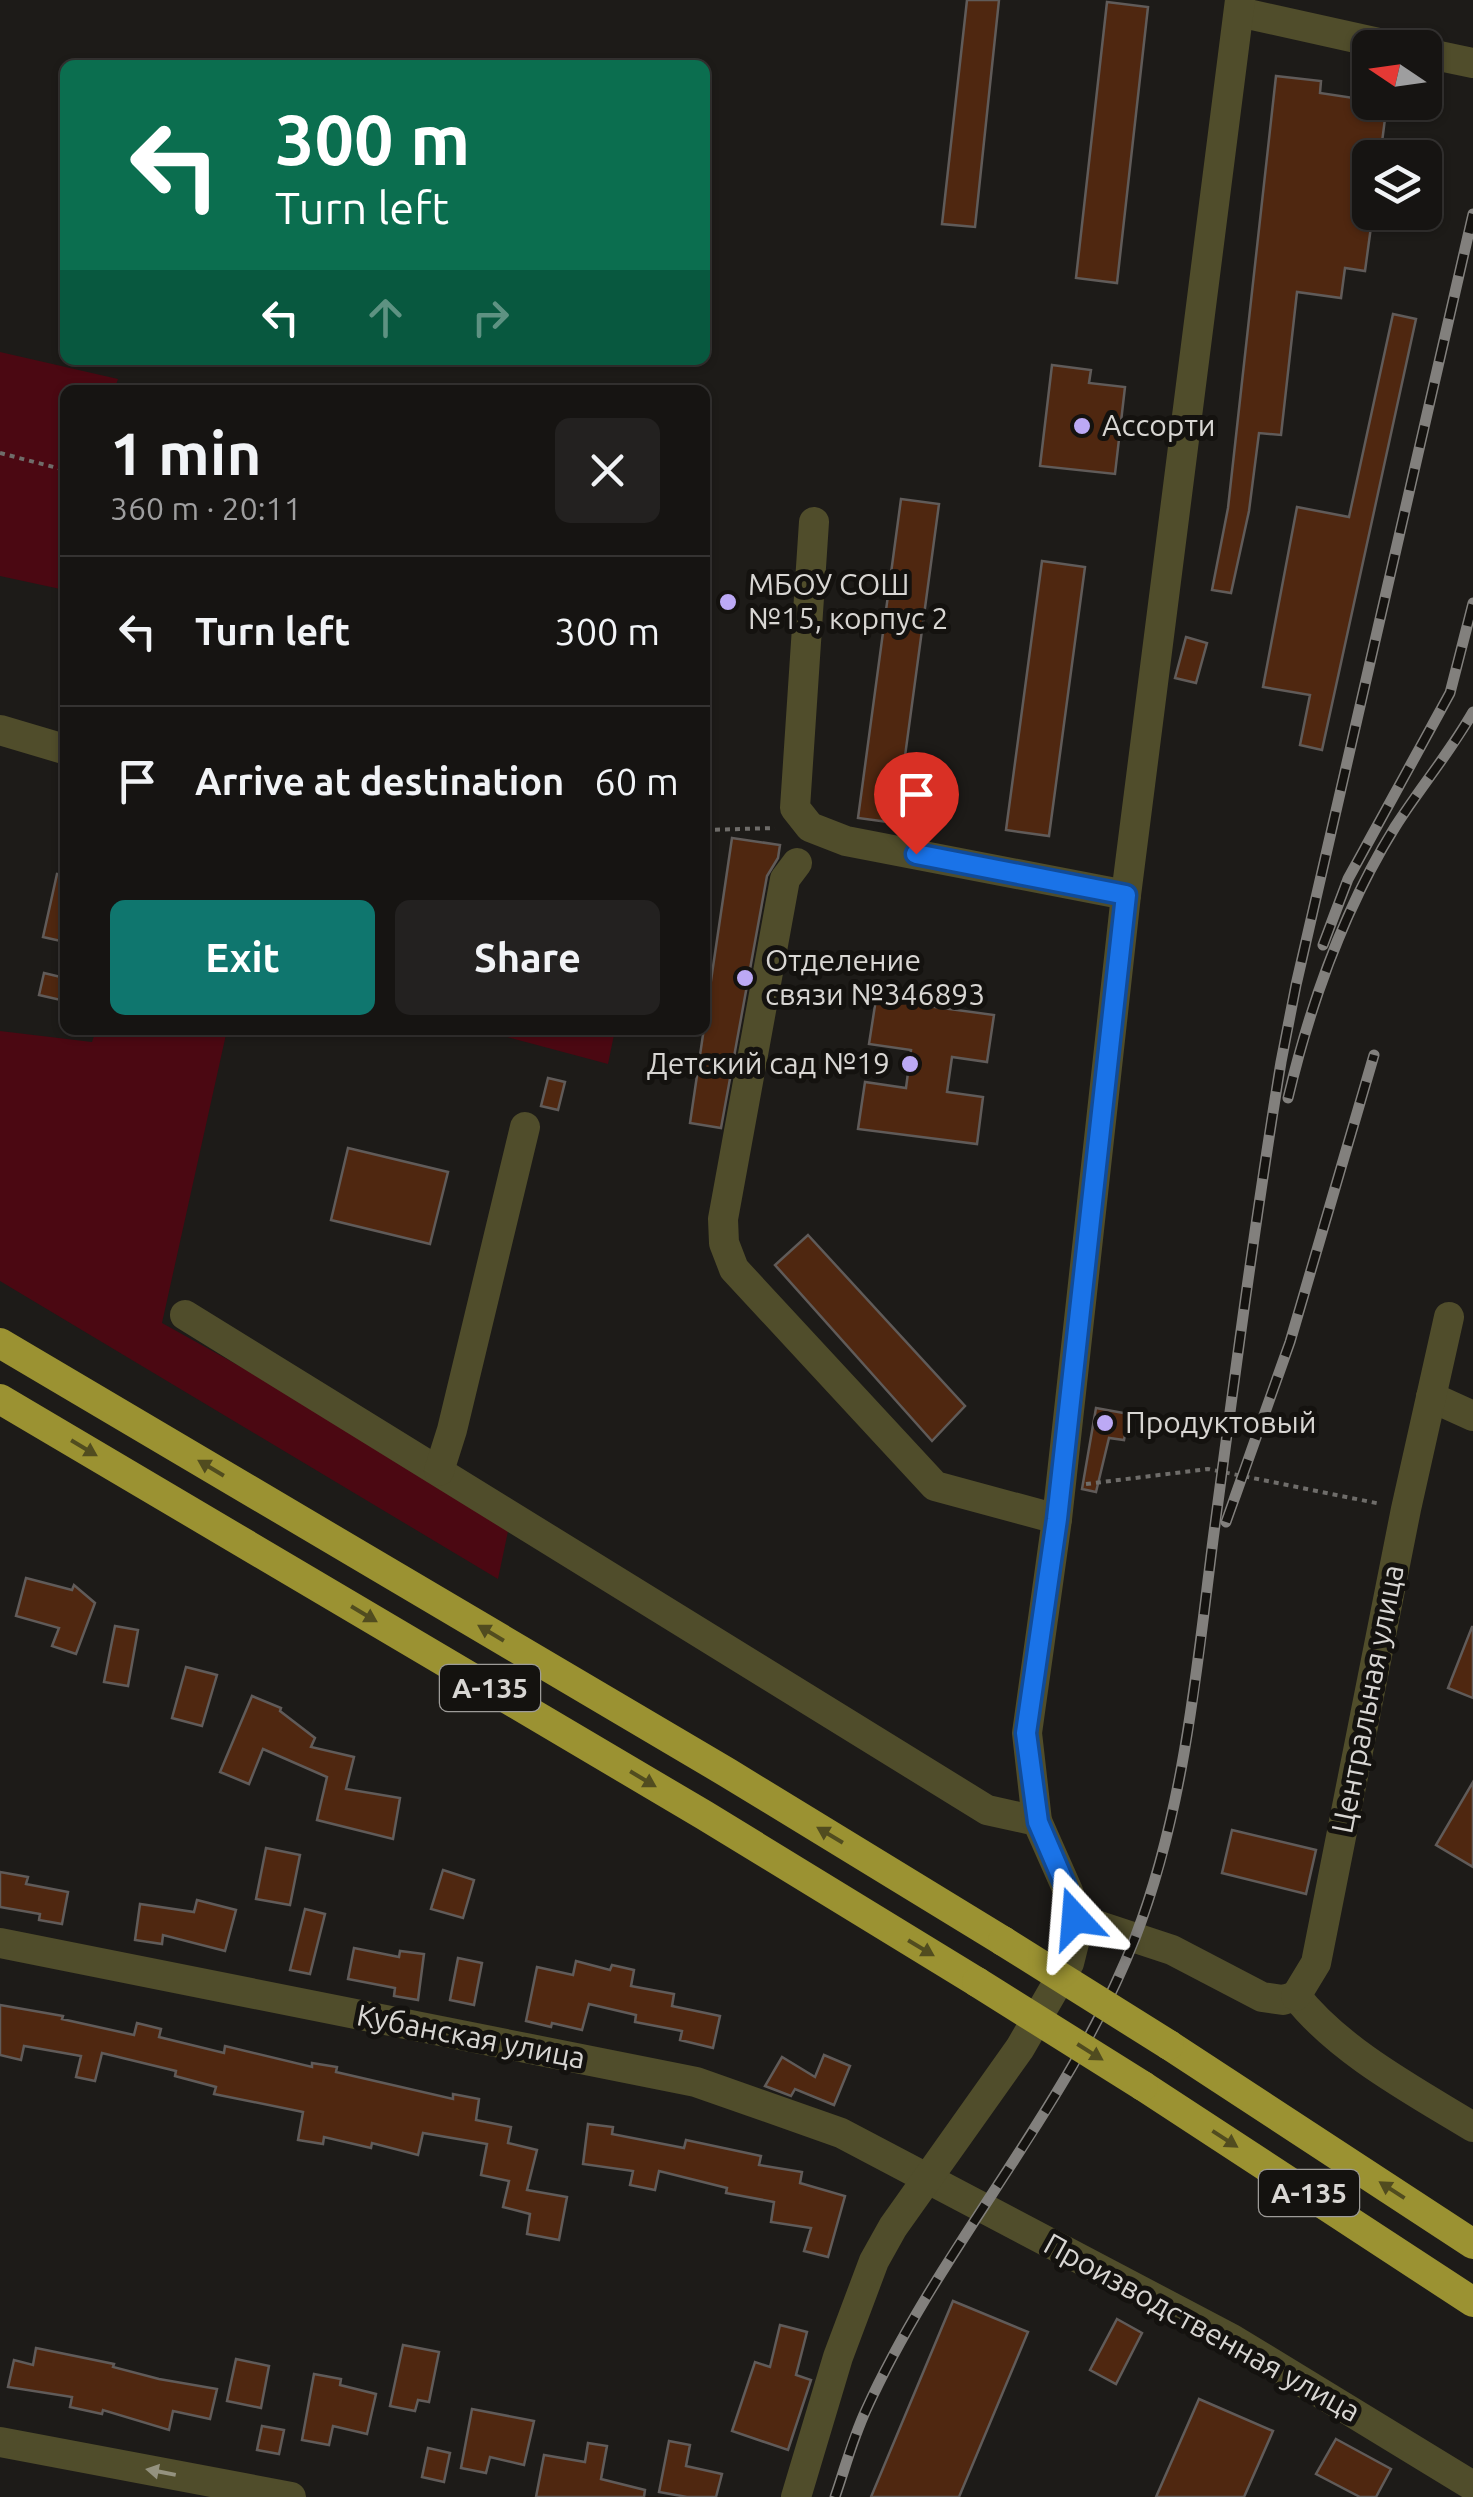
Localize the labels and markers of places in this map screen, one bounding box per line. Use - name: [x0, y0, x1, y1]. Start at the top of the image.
- place label: Ассорти: [1102, 408, 1216, 442]
- marker: Ассорти: [1071, 415, 1093, 437]
- place label: МБОУ СОШ №15, корпус 2: [748, 567, 948, 635]
- marker: МБОУ СОШ №15, корпус 2: [717, 591, 739, 613]
- pin: [874, 752, 959, 855]
- place label: Отделение связи №346893: [765, 943, 985, 1011]
- marker: Отделение связи №346893: [734, 967, 756, 989]
- place label: Детский сад №19: [647, 1046, 890, 1080]
- marker: Детский сад №19: [899, 1053, 921, 1075]
- place label: Продуктовый: [1125, 1405, 1317, 1439]
- marker: Продуктовый: [1094, 1412, 1116, 1434]

